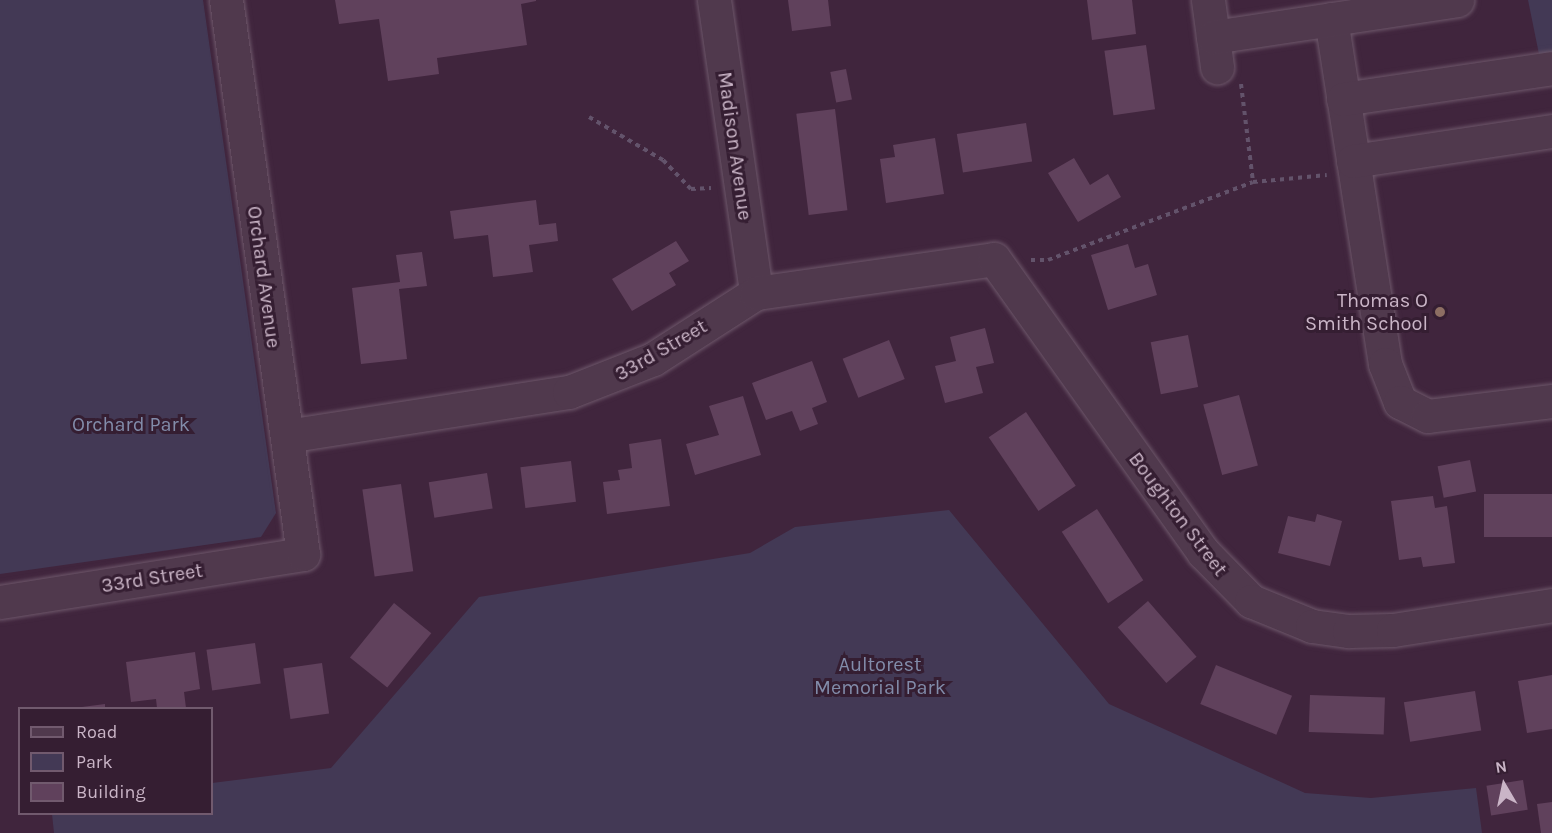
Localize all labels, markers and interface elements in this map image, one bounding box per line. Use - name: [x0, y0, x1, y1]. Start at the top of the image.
- street label: Madison Avenue: [713, 70, 757, 222]
- street label: Orchard Avenue: [242, 204, 286, 350]
- place label: Thomas O Smith School: [1305, 288, 1428, 335]
- marker: Thomas O Smith School: [1433, 305, 1447, 319]
- street label: 33rd Street: [611, 314, 711, 386]
- park label: Orchard Park: [72, 412, 190, 436]
- street label: Boughton Street: [1124, 447, 1232, 581]
- street label: 33rd Street: [100, 558, 204, 598]
- park label: Aultorest Memorial Park: [814, 652, 946, 699]
- legend: [18, 707, 213, 815]
- text: Road: [76, 721, 117, 743]
- text: Park: [76, 751, 113, 773]
- north arrow: [1474, 755, 1534, 815]
- text: N: [1494, 756, 1508, 777]
- text: Building: [76, 781, 146, 803]

